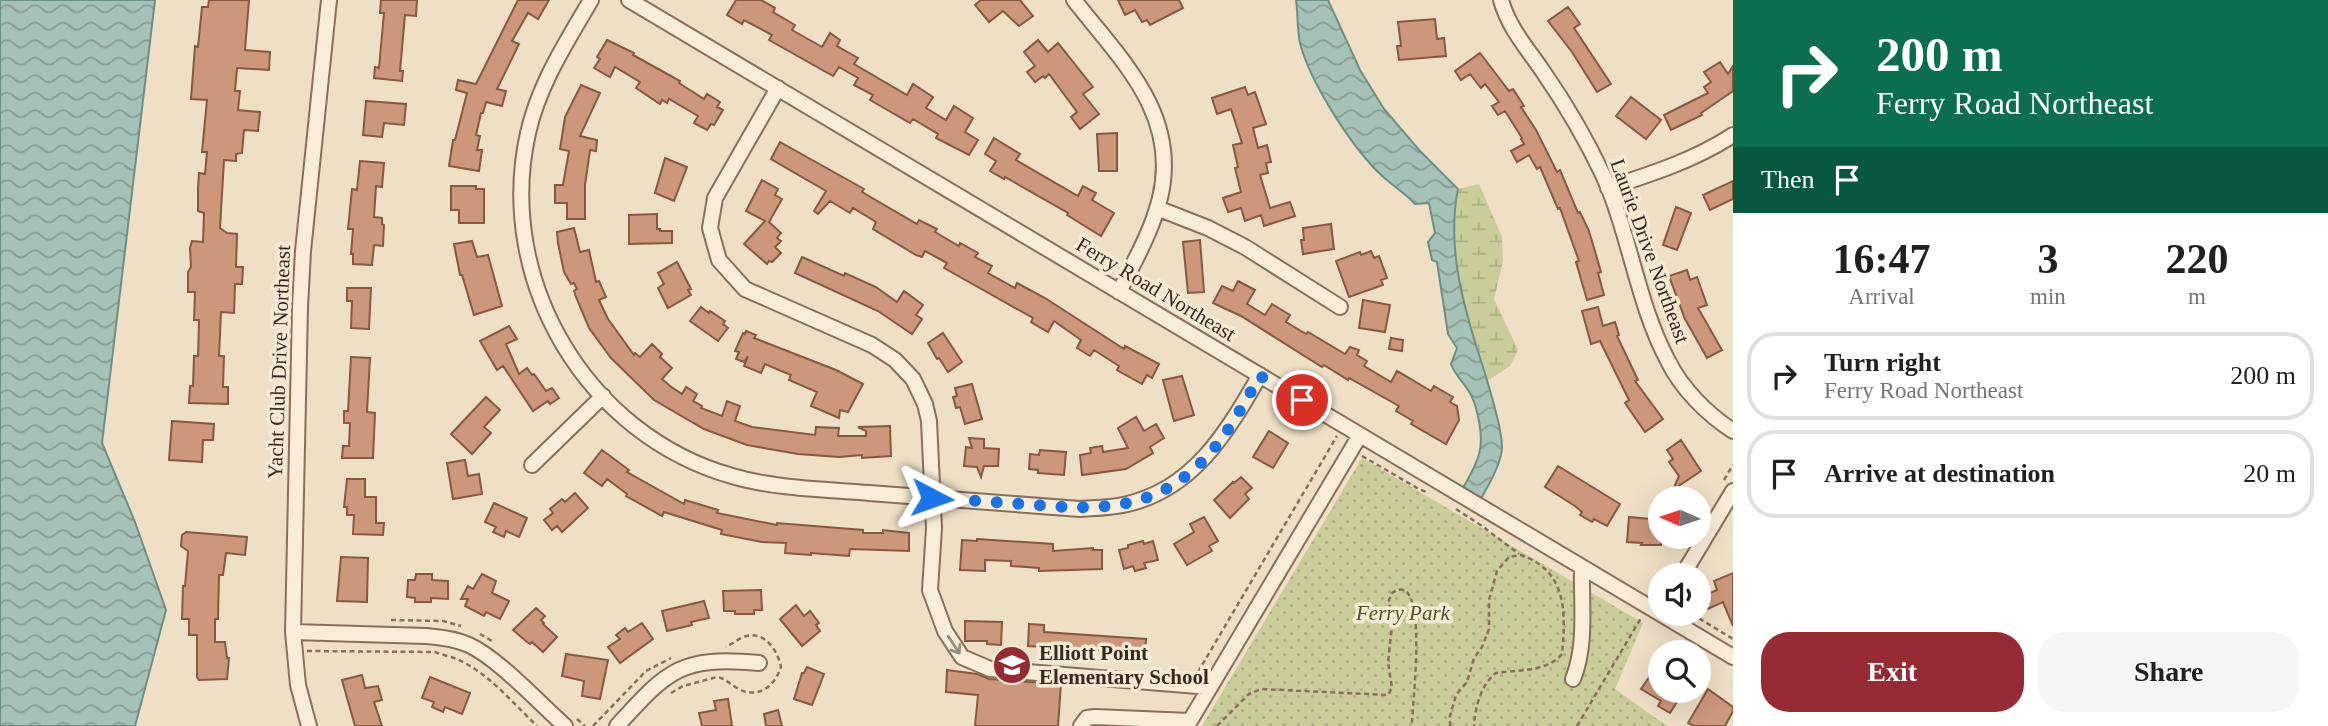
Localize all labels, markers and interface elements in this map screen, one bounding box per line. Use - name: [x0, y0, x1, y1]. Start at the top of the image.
- text: 200 m: [1876, 27, 2003, 82]
- icon: right: [1761, 28, 1852, 119]
- text: Ferry Road Northeast: [1876, 85, 2153, 121]
- street label: Laurie Drive Northeast: [1605, 155, 1695, 347]
- icon: arrive: [1828, 161, 1866, 199]
- text: Then: [1761, 165, 1814, 194]
- street label: Ferry Road Northeast: [1072, 232, 1240, 346]
- text: 16:47: [1833, 236, 1931, 282]
- text: 3: [2037, 236, 2058, 282]
- text: 220: [2165, 236, 2228, 282]
- street label: Yacht Club Drive Northeast: [263, 244, 295, 479]
- text: Arrival: [1848, 284, 1915, 309]
- text: min: [2030, 284, 2066, 309]
- text: m: [2188, 284, 2206, 309]
- text: Turn right: [1824, 348, 1941, 377]
- icon: right: [1765, 357, 1803, 395]
- text: 200 m: [2230, 361, 2296, 390]
- pin: [1272, 370, 1332, 430]
- text: Ferry Road Northeast: [1824, 378, 2023, 403]
- icon: arrive: [1283, 381, 1321, 419]
- icon: arrive: [1765, 455, 1803, 493]
- text: Arrive at destination: [1824, 459, 2055, 488]
- text: 20 m: [2243, 459, 2296, 488]
- position arrow: [895, 461, 969, 535]
- north arrow: [1648, 486, 1712, 550]
- map controls: [1648, 486, 1711, 703]
- button: sound: [1648, 563, 1711, 626]
- park label: Ferry Park: [1355, 601, 1451, 625]
- button: Exit: [1761, 632, 2024, 712]
- button: Share: [2038, 632, 2300, 712]
- one-way arrow: [948, 635, 962, 655]
- button: search: [1648, 640, 1711, 703]
- place label: Elliott Point Elementary School: [1039, 641, 1209, 689]
- school or university icon: Elliott Point Elementary School: [991, 644, 1033, 686]

